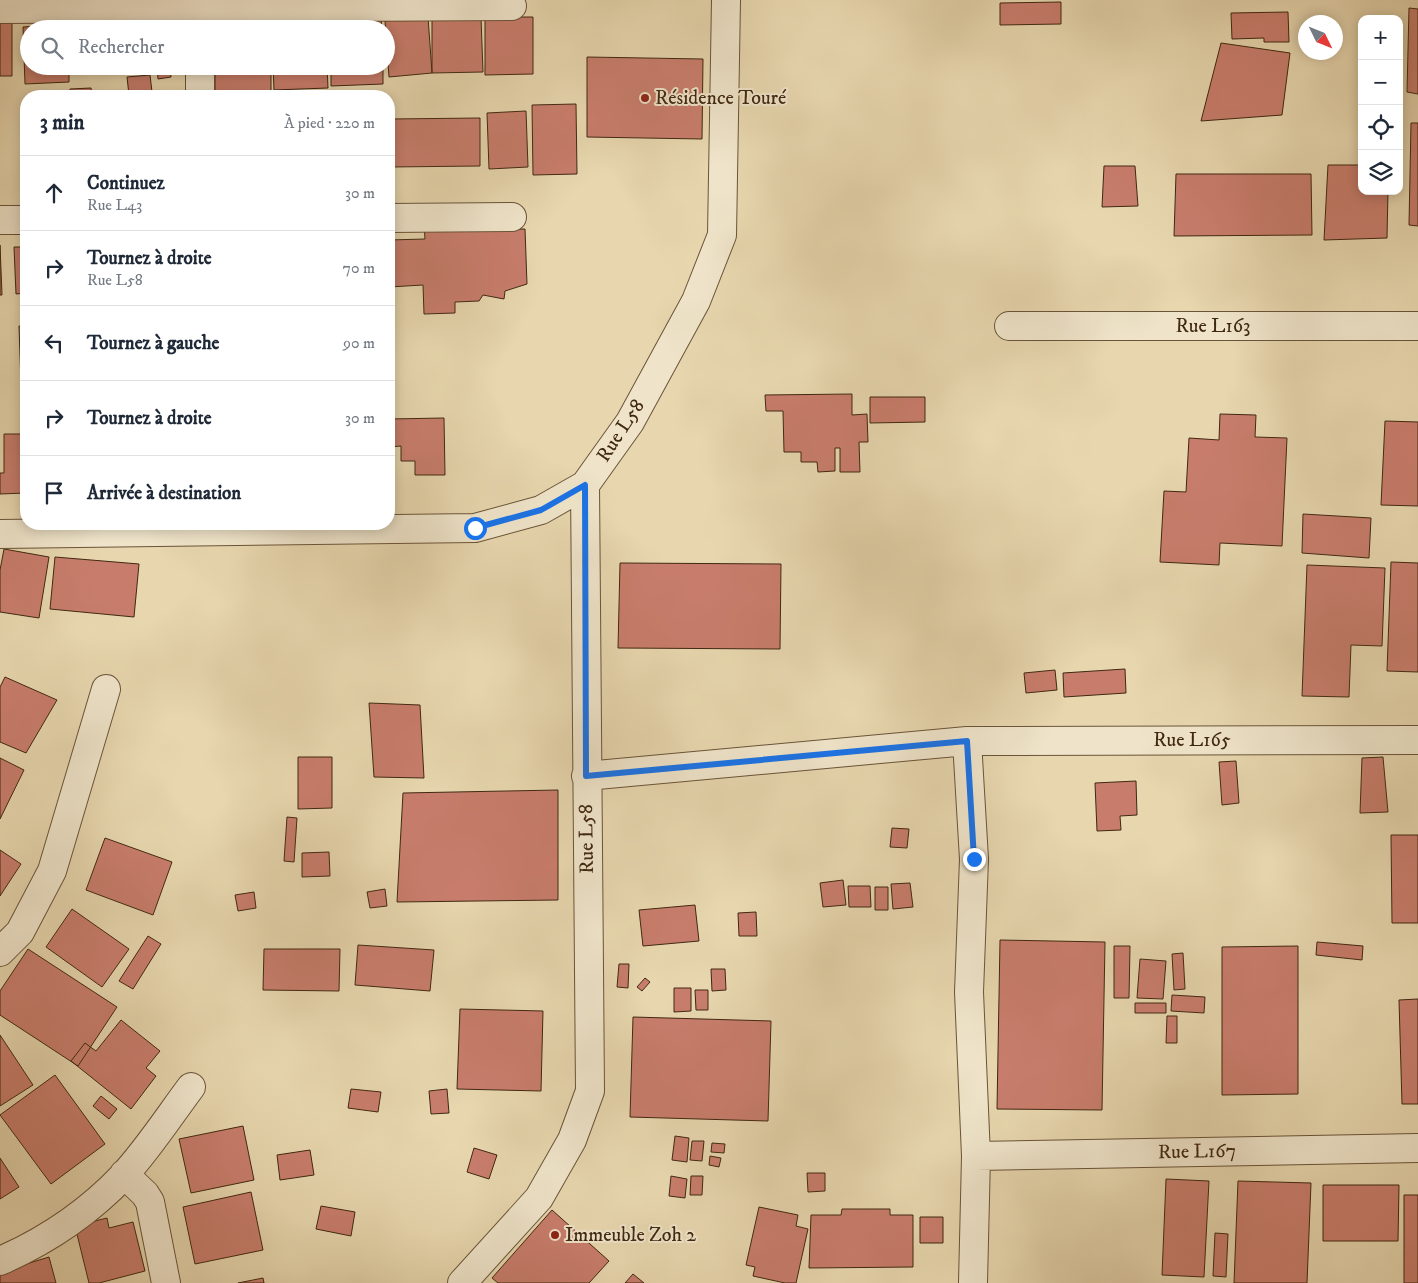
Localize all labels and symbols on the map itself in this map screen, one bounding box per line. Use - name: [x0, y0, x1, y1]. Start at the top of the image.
- north arrow: [1298, 15, 1343, 60]
- place label: Résidence Touré: [655, 86, 787, 111]
- marker: Résidence Touré: [639, 92, 651, 104]
- street label: Rue L163: [1175, 314, 1251, 339]
- street label: Rue L58: [591, 395, 651, 467]
- route start: [464, 517, 487, 540]
- street label: Rue L165: [1153, 728, 1231, 753]
- street label: Rue L58: [574, 804, 600, 874]
- route end: [963, 848, 986, 871]
- street label: Rue L167: [1158, 1139, 1236, 1165]
- place label: Immeuble Zoh 2: [565, 1223, 696, 1248]
- marker: Immeuble Zoh 2: [549, 1229, 561, 1241]

